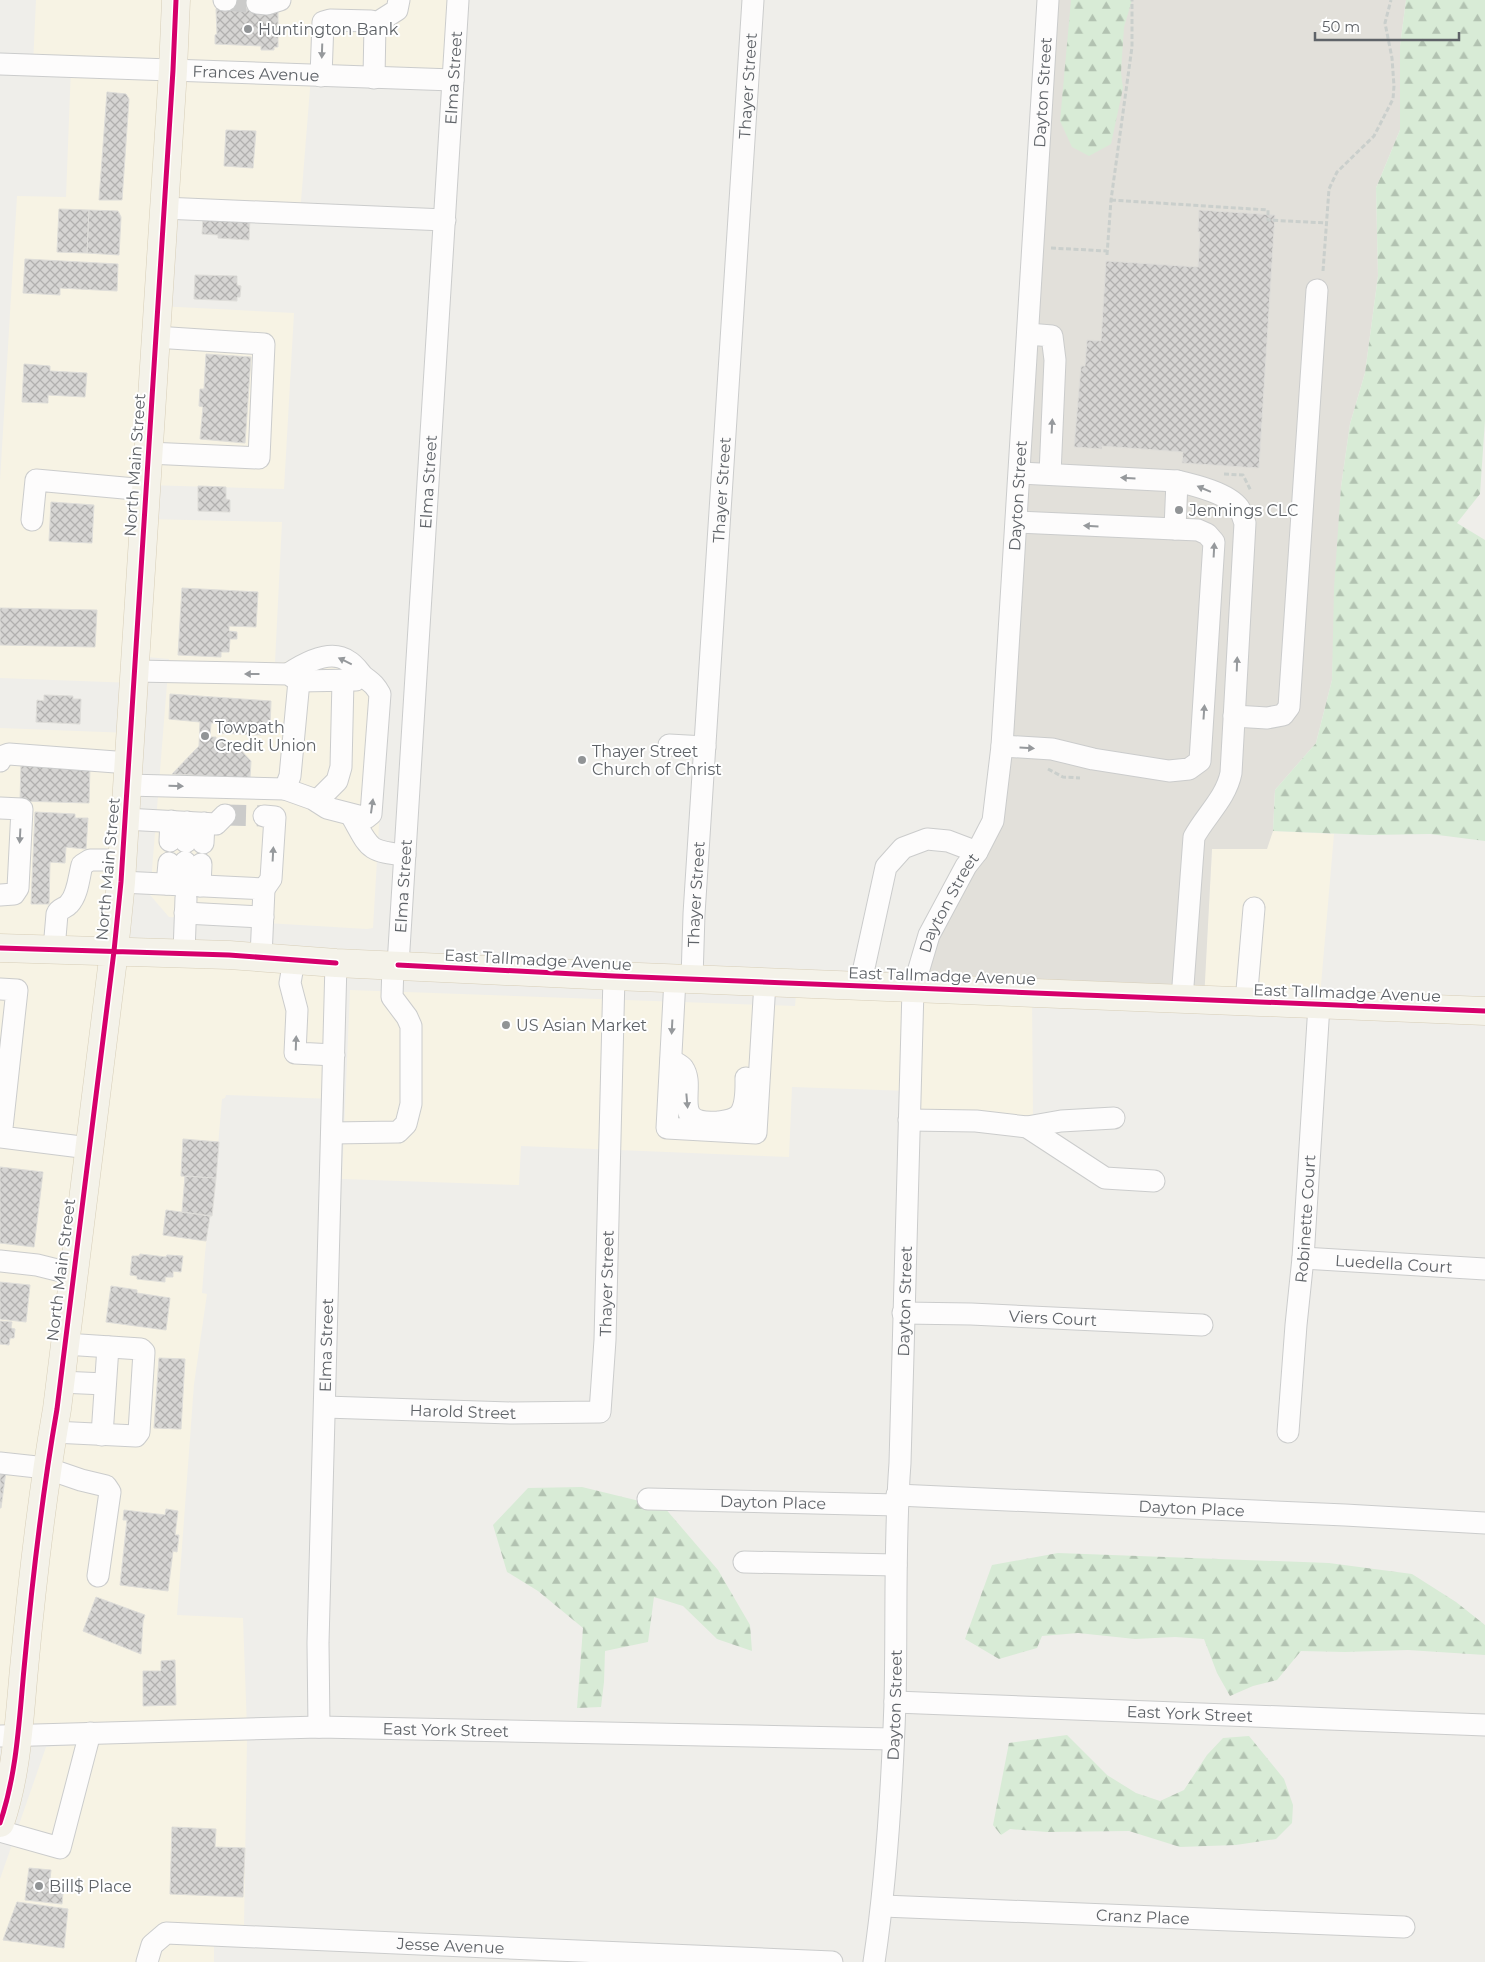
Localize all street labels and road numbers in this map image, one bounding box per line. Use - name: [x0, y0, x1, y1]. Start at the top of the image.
- street label: Elma Street: [441, 30, 466, 125]
- street label: Thayer Street: [735, 32, 760, 139]
- street label: Dayton Street: [1029, 36, 1055, 148]
- street label: Frances Avenue: [192, 61, 320, 85]
- street label: North Main Street: [121, 392, 150, 537]
- street label: Elma Street: [416, 434, 440, 529]
- street label: Thayer Street: [708, 436, 734, 544]
- street label: Dayton Street: [1005, 439, 1030, 551]
- street label: North Main Street: [92, 796, 124, 941]
- street label: Elma Street: [391, 838, 415, 934]
- street label: Thayer Street: [683, 840, 708, 947]
- street label: Dayton Street: [915, 848, 983, 955]
- street label: East Tallmadge Avenue: [444, 946, 632, 974]
- street label: East Tallmadge Avenue: [848, 963, 1036, 989]
- street label: East Tallmadge Avenue: [1253, 980, 1441, 1006]
- street label: Robinette Court: [1291, 1153, 1319, 1284]
- street label: North Main Street: [43, 1197, 79, 1342]
- street label: Thayer Street: [596, 1229, 617, 1337]
- street label: Dayton Street: [893, 1245, 915, 1357]
- street label: Luedella Court: [1335, 1250, 1454, 1277]
- street label: Elma Street: [315, 1297, 337, 1392]
- street label: Viers Court: [1008, 1306, 1098, 1330]
- street label: Harold Street: [409, 1400, 517, 1423]
- street label: Dayton Place: [720, 1491, 826, 1513]
- street label: Dayton Place: [1138, 1496, 1245, 1520]
- street label: Dayton Street: [883, 1649, 905, 1761]
- street label: East York Street: [1126, 1702, 1254, 1725]
- street label: East York Street: [383, 1719, 510, 1740]
- street label: Cranz Place: [1096, 1905, 1190, 1928]
- street label: Jesse Avenue: [395, 1934, 505, 1957]

